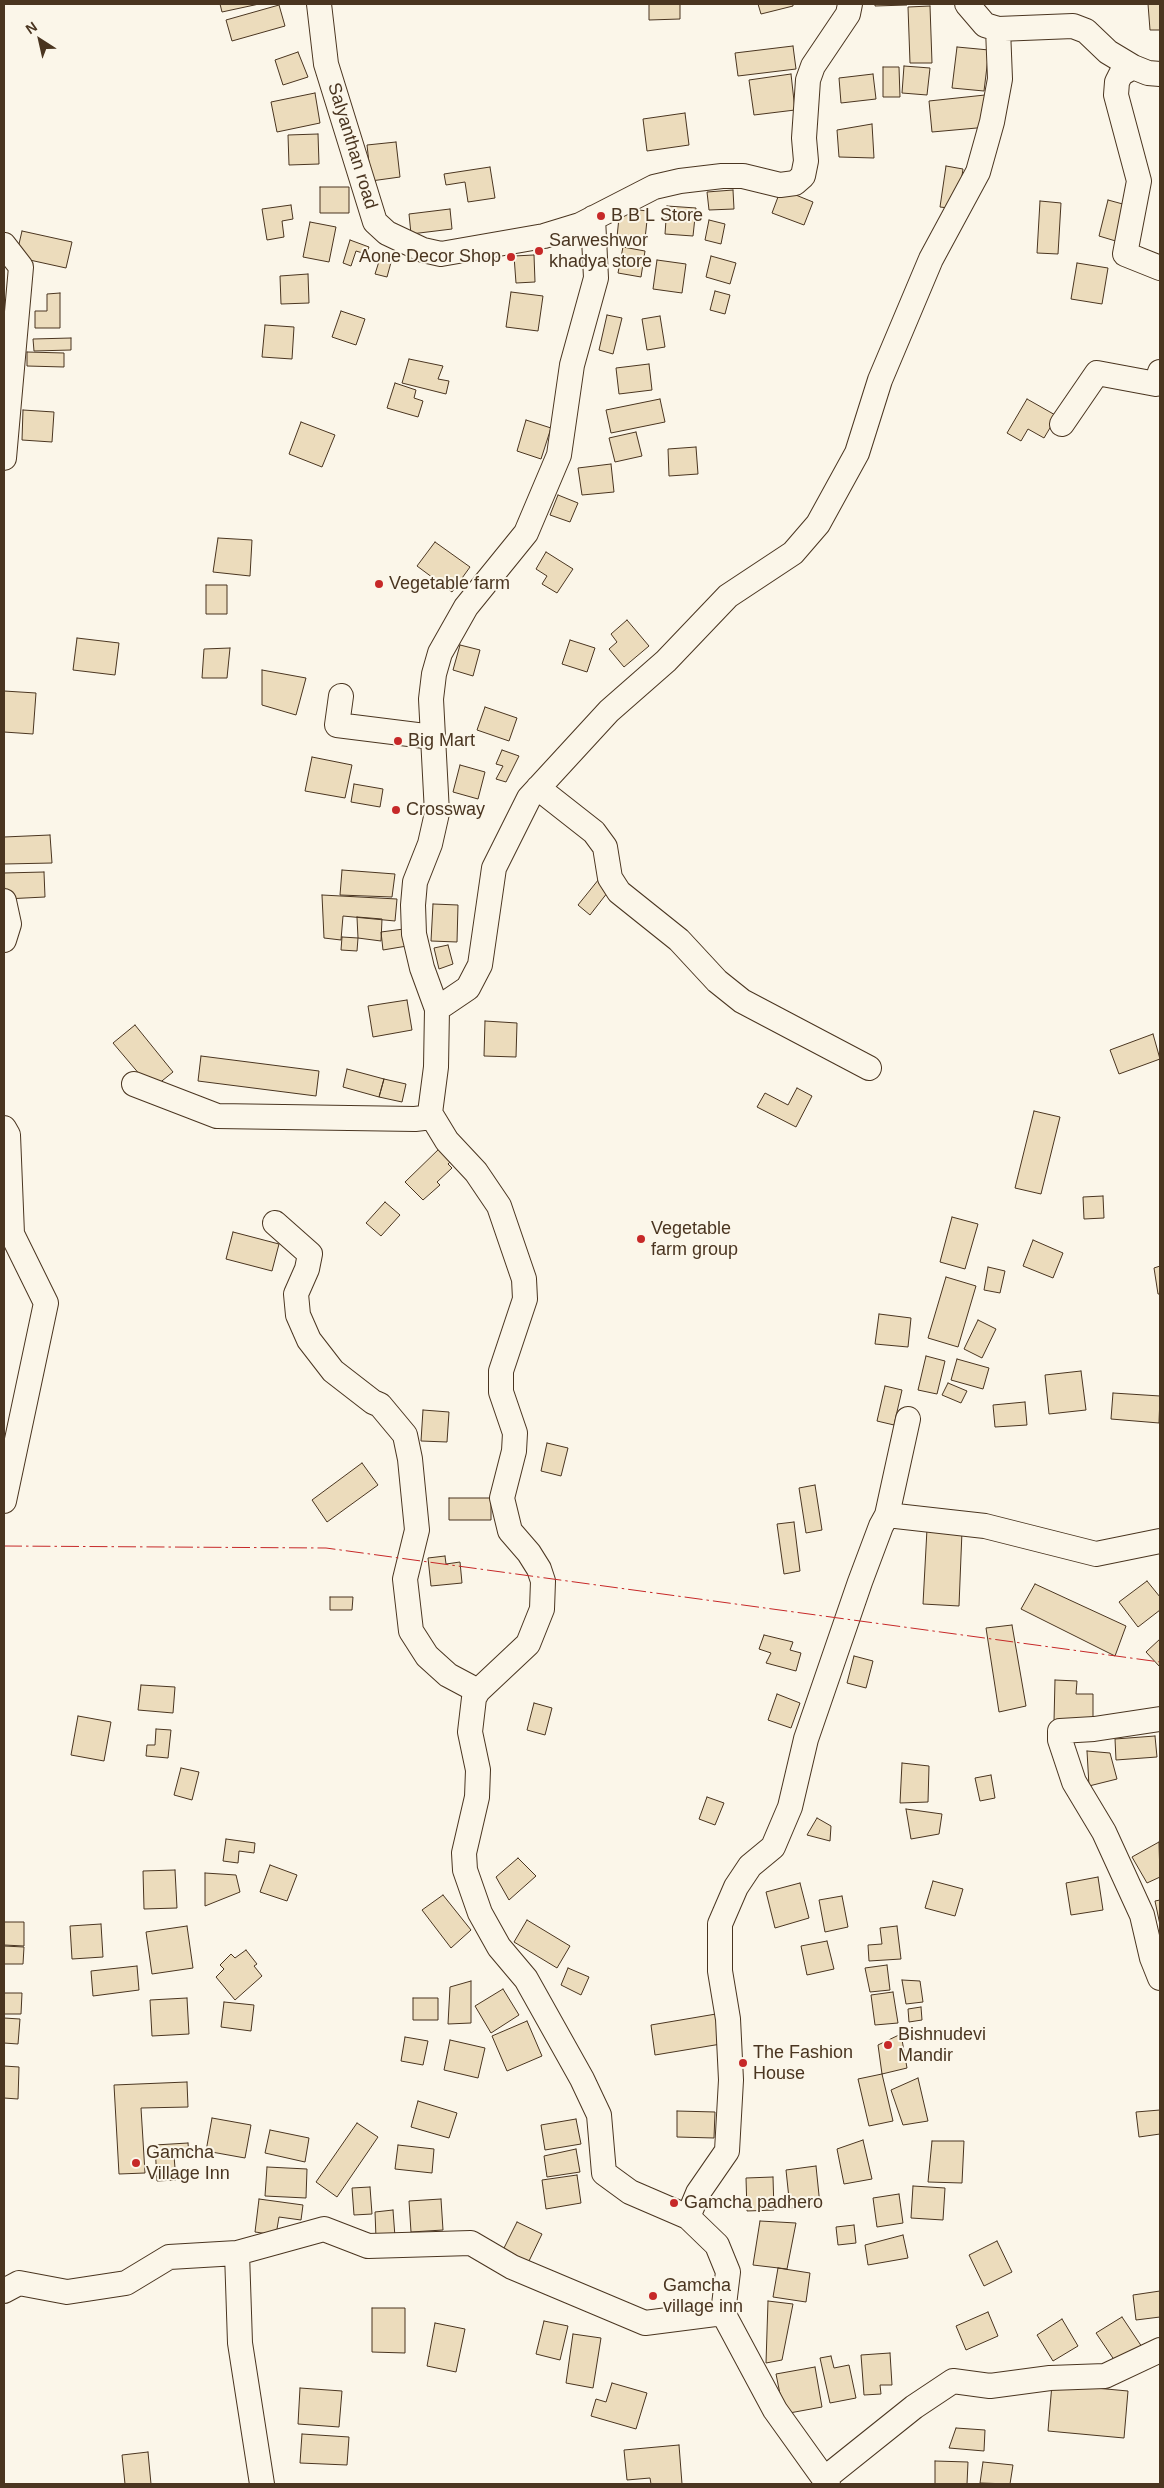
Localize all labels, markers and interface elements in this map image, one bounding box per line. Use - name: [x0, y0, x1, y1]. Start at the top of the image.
- north arrow: [15, 15, 65, 65]
- text: N: [23, 18, 40, 37]
- street label: Salyanthan road: [323, 80, 381, 212]
- place label: B B L Store: [611, 205, 703, 227]
- marker: B B L Store: [595, 210, 607, 222]
- place label: Sarweshwor khadya store: [549, 230, 652, 272]
- marker: Sarweshwor khadya store: [533, 245, 545, 257]
- place label: Aone Decor Shop: [359, 246, 501, 268]
- marker: Aone Decor Shop: [505, 251, 517, 263]
- place label: Vegetable farm: [389, 573, 510, 595]
- marker: Vegetable farm: [373, 578, 385, 590]
- place label: Big Mart: [408, 730, 475, 752]
- marker: Big Mart: [392, 735, 404, 747]
- place label: Crossway: [406, 799, 485, 821]
- marker: Crossway: [390, 804, 402, 816]
- place label: Vegetable farm group: [651, 1218, 738, 1260]
- marker: Vegetable farm group: [635, 1233, 647, 1245]
- place label: Bishnudevi Mandir: [898, 2024, 986, 2066]
- marker: Bishnudevi Mandir: [882, 2039, 894, 2051]
- place label: The Fashion House: [753, 2042, 853, 2084]
- marker: The Fashion House: [737, 2057, 749, 2069]
- place label: Gamcha Village Inn: [146, 2142, 230, 2184]
- marker: Gamcha Village Inn: [130, 2157, 142, 2169]
- place label: Gamcha padhero: [684, 2192, 823, 2214]
- marker: Gamcha padhero: [668, 2197, 680, 2209]
- place label: Gamcha village inn: [663, 2275, 743, 2318]
- marker: Gamcha village inn: [647, 2290, 659, 2302]

